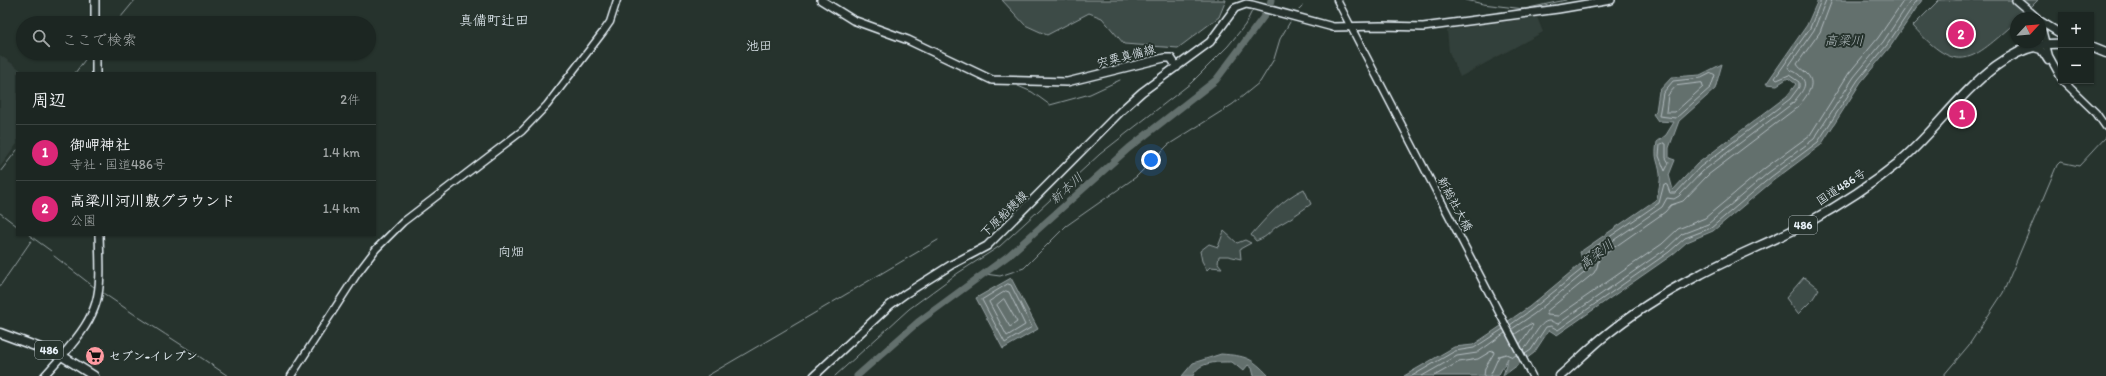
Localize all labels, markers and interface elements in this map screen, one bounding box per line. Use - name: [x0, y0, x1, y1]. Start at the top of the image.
- district label: 真備町辻田: [459, 12, 529, 29]
- north arrow: [2010, 12, 2046, 48]
- map controls: [2058, 12, 2094, 84]
- button: +: [2058, 12, 2094, 48]
- search box: [16, 16, 376, 60]
- pin: 2: [1948, 19, 1974, 49]
- icon: search: [30, 27, 52, 49]
- text: ここで検索: [62, 31, 137, 49]
- water label: 高梁川: [1824, 33, 1864, 48]
- district label: 池田: [746, 38, 772, 53]
- street label: 宍粟真備線: [1095, 42, 1157, 70]
- button: −: [2058, 48, 2094, 84]
- text: 周辺: [32, 90, 66, 110]
- text: 2件: [340, 92, 360, 107]
- pin: 1: [1949, 99, 1975, 129]
- text: 御岬神社: [70, 136, 130, 154]
- text: 1: [42, 145, 48, 160]
- text: 1.4 km: [323, 145, 360, 160]
- your location: [1141, 150, 1161, 170]
- text: 寺社 · 国道486号: [70, 157, 166, 172]
- street label: 国道486号: [1814, 166, 1868, 208]
- water label: 新本川: [1047, 170, 1086, 207]
- street label: 新総社大橋: [1435, 174, 1475, 234]
- street label: 下原船穂線: [978, 188, 1030, 240]
- text: 高梁川河川敷グラウンド: [70, 192, 235, 210]
- text: 2: [42, 201, 48, 216]
- text: 1.4 km: [323, 201, 360, 216]
- text: 公園: [70, 213, 96, 228]
- road number: 486: [1789, 216, 1817, 234]
- water label: 高梁川: [1576, 236, 1616, 272]
- district label: 向畑: [498, 244, 524, 259]
- road number: 486: [35, 341, 63, 359]
- supermarket icon: セブン-イレブン: [84, 345, 106, 367]
- place label: セブン-イレブン: [109, 349, 198, 363]

